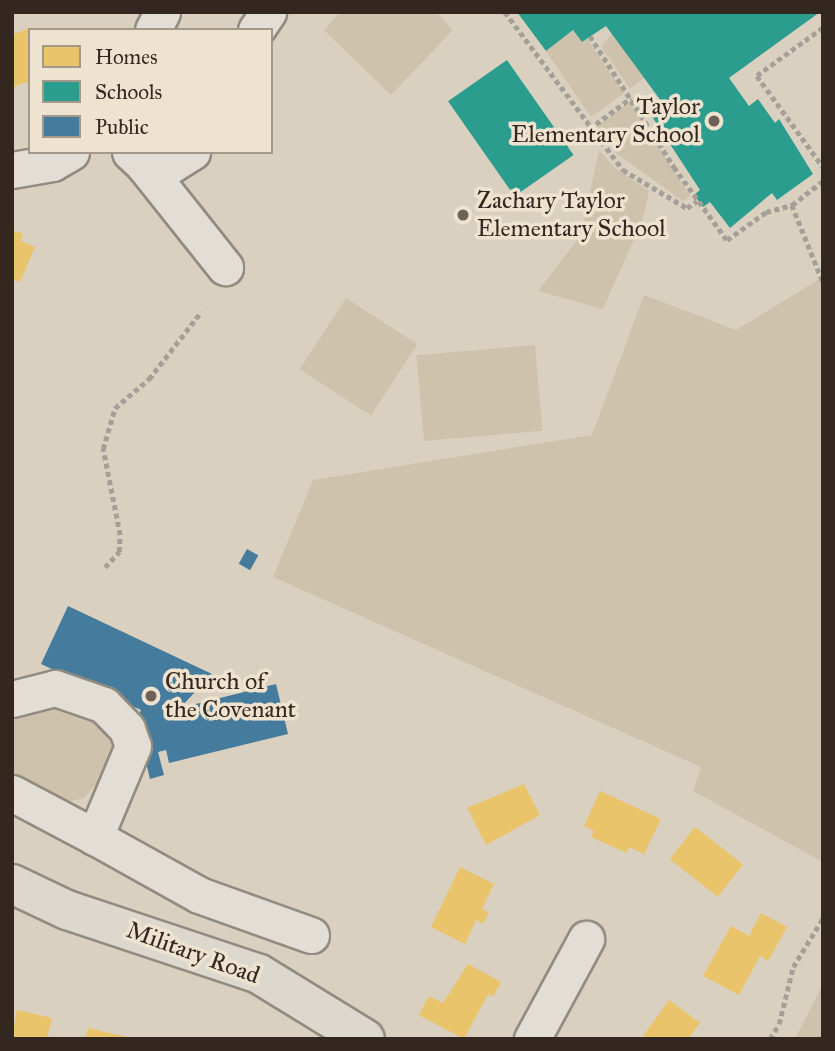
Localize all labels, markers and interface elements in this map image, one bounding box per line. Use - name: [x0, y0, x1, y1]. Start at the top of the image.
- legend: [28, 28, 273, 154]
- text: Homes: [95, 44, 158, 70]
- text: Schools: [95, 79, 162, 105]
- place label: Taylor Elementary School: [511, 93, 700, 149]
- marker: Taylor Elementary School: [706, 113, 722, 129]
- text: Public: [95, 114, 149, 140]
- place label: Zachary Taylor Elementary School: [477, 187, 666, 243]
- marker: Zachary Taylor Elementary School: [455, 207, 471, 223]
- place label: Church of the Covenant: [165, 668, 296, 724]
- marker: Church of the Covenant: [143, 688, 159, 704]
- street label: Military Road: [123, 916, 263, 990]

